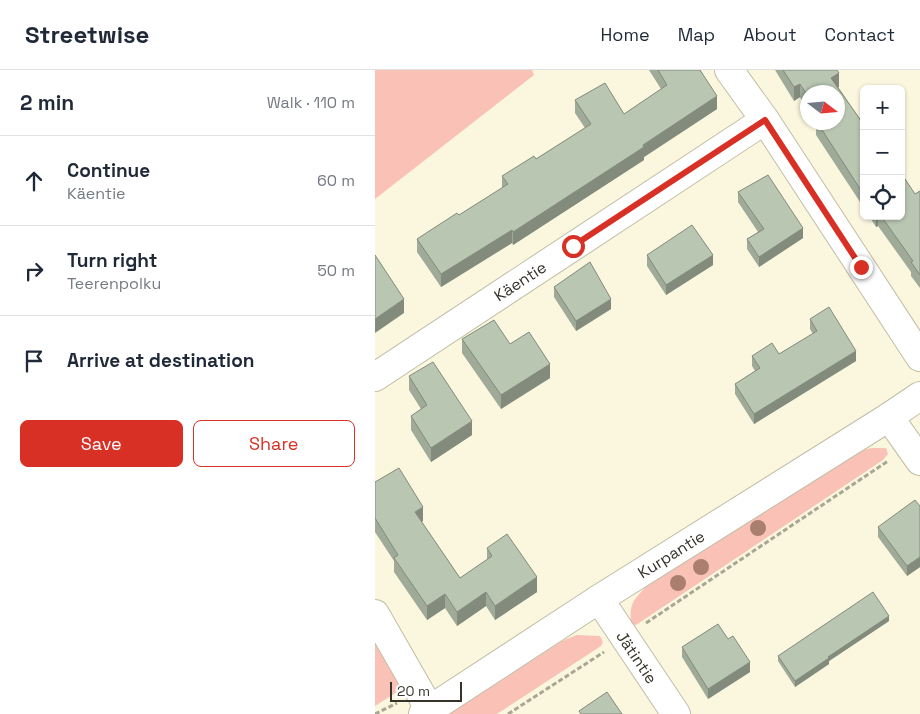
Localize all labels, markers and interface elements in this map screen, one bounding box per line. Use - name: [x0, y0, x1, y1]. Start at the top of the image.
- text: Streetwise: [25, 19, 149, 50]
- text: Home: [601, 23, 650, 46]
- text: Map: [678, 23, 715, 46]
- text: About: [743, 23, 797, 46]
- text: Contact: [825, 23, 895, 46]
- north arrow: [800, 85, 845, 130]
- map controls: [860, 85, 905, 220]
- button: +: [860, 85, 905, 130]
- text: 2 min: [20, 89, 74, 116]
- text: Walk · 110 m: [267, 92, 355, 113]
- button: −: [860, 130, 905, 175]
- text: Continue: [67, 158, 150, 183]
- icon: ahead: [20, 167, 48, 195]
- text: 60 m: [317, 170, 355, 191]
- button: locate: [860, 175, 905, 220]
- text: Käentie: [67, 183, 126, 204]
- route start: [562, 235, 585, 258]
- text: Turn right: [67, 248, 157, 273]
- route end: [850, 256, 873, 279]
- icon: right: [20, 257, 48, 285]
- street label: Käentie: [490, 257, 551, 306]
- text: 50 m: [317, 260, 355, 281]
- text: Teerenpolku: [67, 273, 161, 294]
- icon: arrive: [20, 347, 48, 375]
- text: Arrive at destination: [67, 348, 255, 373]
- button: Save: [20, 420, 183, 467]
- button: Share: [193, 420, 355, 467]
- street label: Kurpantie: [634, 526, 709, 583]
- street label: Jätintie: [611, 627, 662, 688]
- scale bar: [390, 679, 463, 702]
- text: 20 m: [397, 682, 430, 700]

